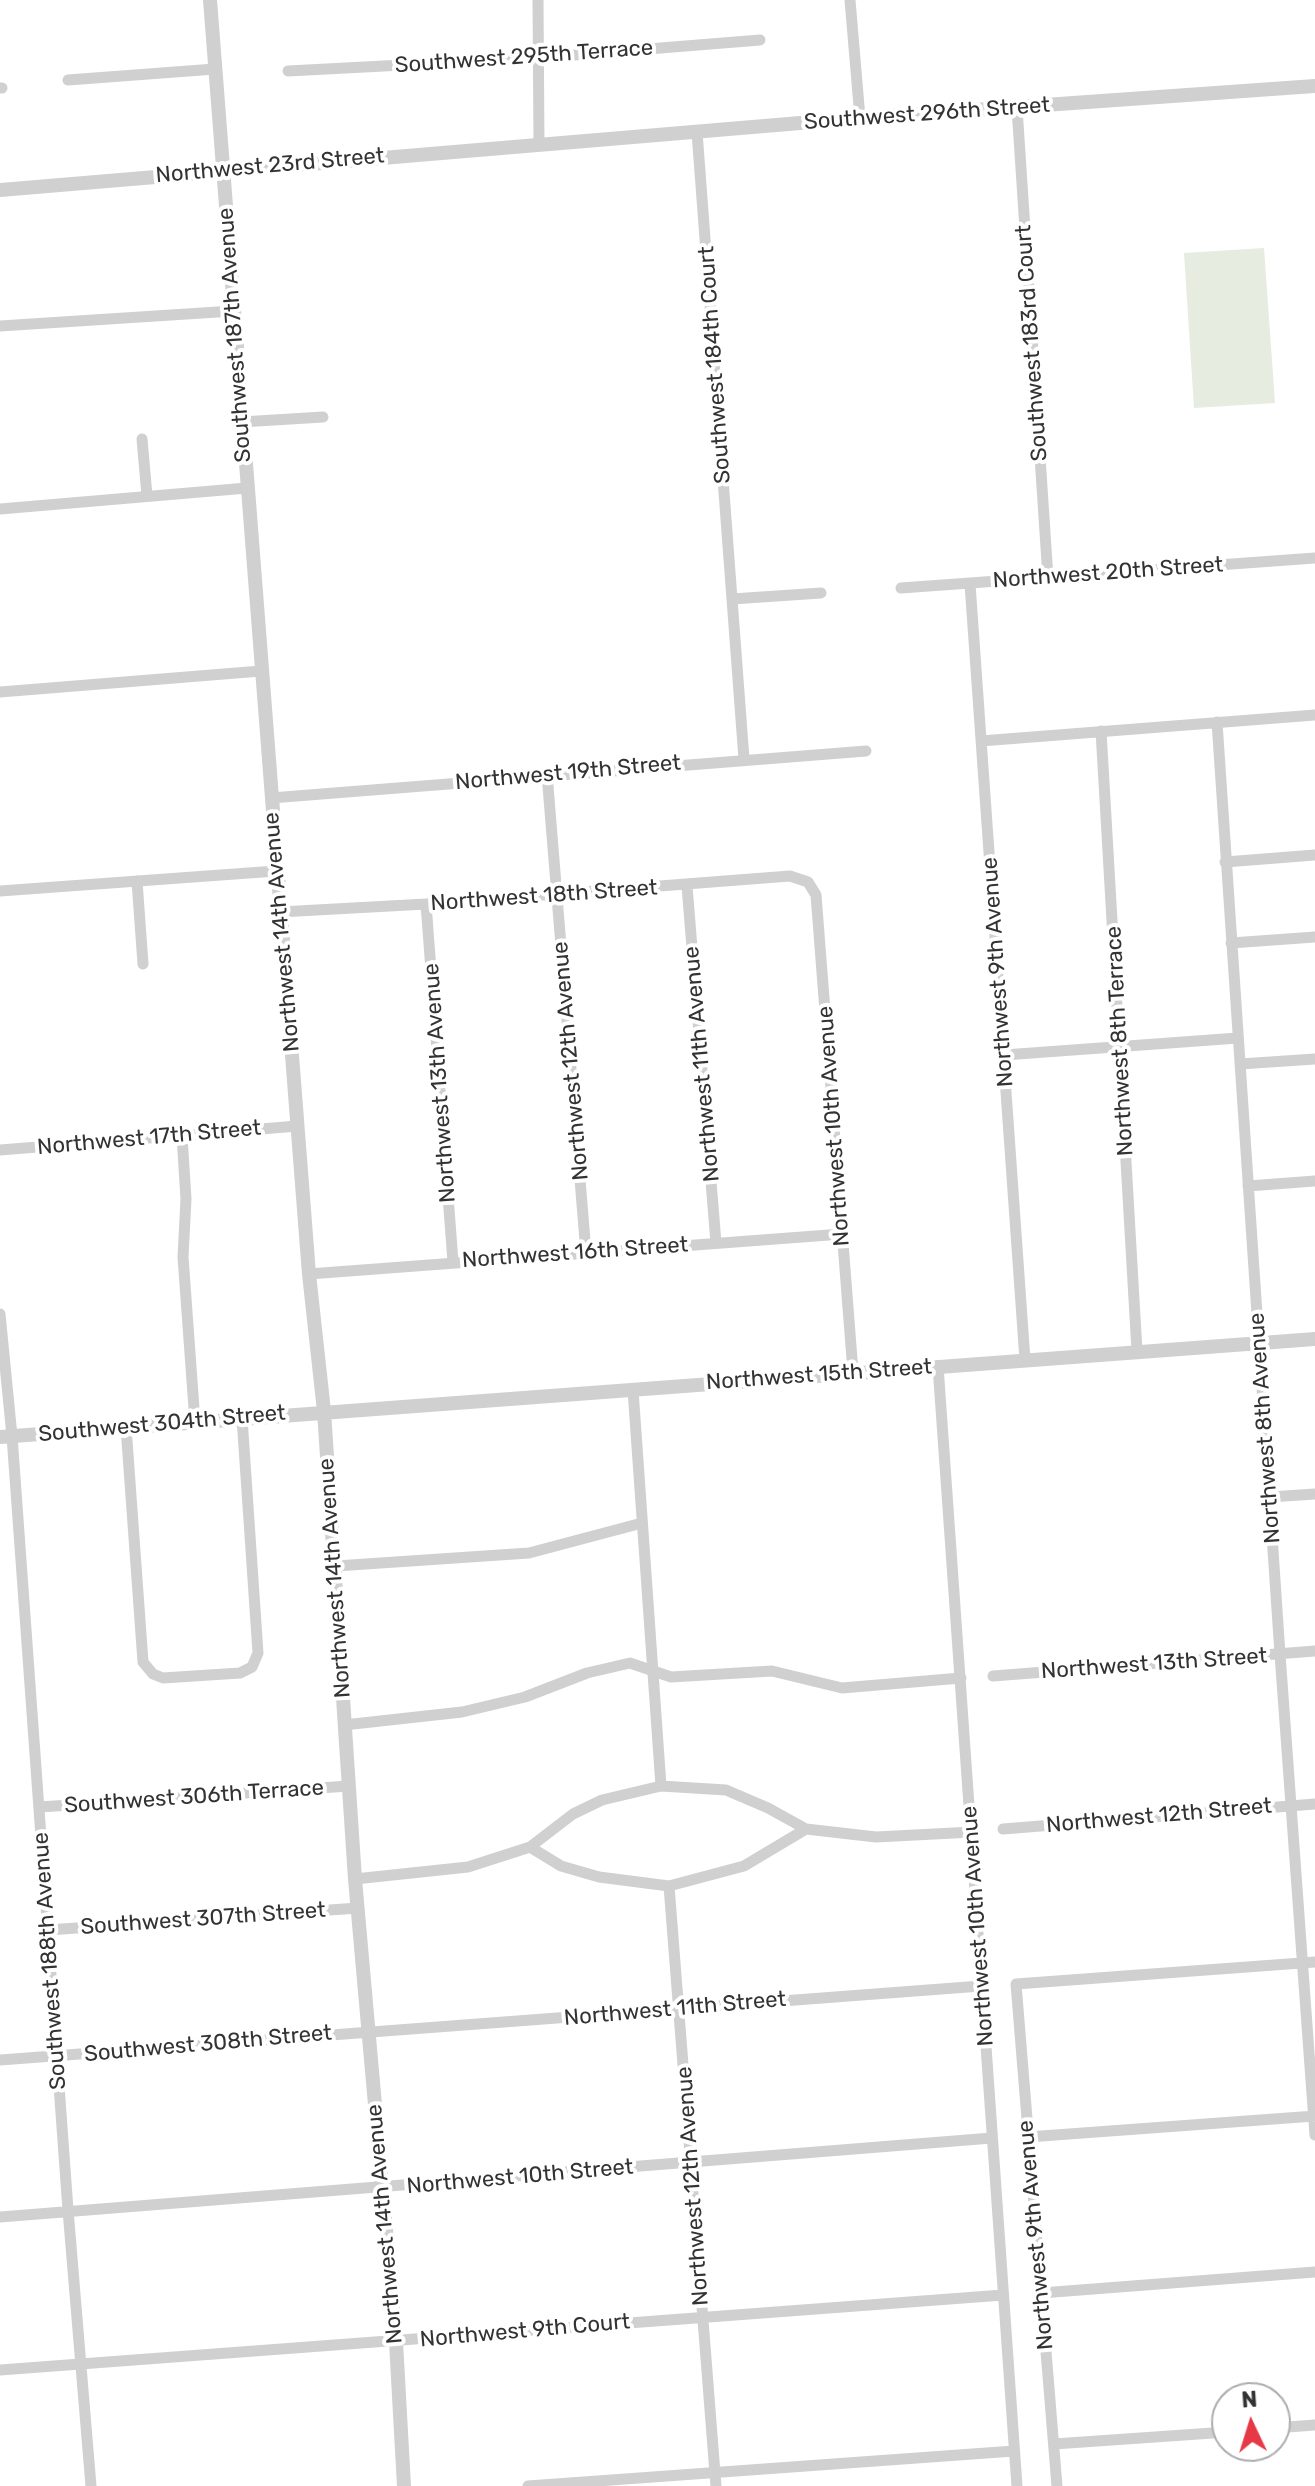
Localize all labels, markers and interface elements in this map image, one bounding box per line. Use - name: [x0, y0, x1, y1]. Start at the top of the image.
- street label: Southwest 295th Terrace: [394, 35, 654, 79]
- street label: Southwest 296th Street: [803, 92, 1051, 136]
- street label: Northwest 23rd Street: [155, 143, 385, 189]
- street label: Southwest 187th Avenue: [213, 207, 257, 463]
- street label: Southwest 183rd Court: [1011, 224, 1053, 462]
- street label: Southwest 184th Court: [694, 245, 736, 485]
- street label: Northwest 20th Street: [992, 552, 1224, 594]
- street label: Northwest 19th Street: [454, 750, 682, 796]
- street label: Northwest 14th Avenue: [258, 811, 306, 1053]
- street label: Northwest 9th Avenue: [977, 856, 1019, 1088]
- street label: Northwest 18th Street: [430, 875, 658, 917]
- street label: Northwest 8th Terrace: [1101, 925, 1139, 1157]
- street label: Northwest 12th Avenue: [547, 940, 595, 1182]
- street label: Northwest 11th Avenue: [679, 945, 725, 1183]
- street label: Northwest 13th Avenue: [418, 962, 462, 1204]
- street label: Northwest 10th Avenue: [812, 1005, 856, 1247]
- street label: Northwest 17th Street: [36, 1115, 262, 1161]
- street label: Northwest 16th Street: [461, 1232, 689, 1274]
- street label: Northwest 8th Avenue: [1244, 1312, 1286, 1544]
- street label: Northwest 15th Street: [705, 1354, 933, 1396]
- street label: Southwest 304th Street: [37, 1400, 287, 1448]
- street label: Northwest 14th Avenue: [313, 1457, 357, 1699]
- street label: Northwest 13th Street: [1040, 1643, 1268, 1685]
- street label: Southwest 306th Terrace: [63, 1775, 325, 1819]
- street label: Northwest 12th Street: [1045, 1793, 1273, 1839]
- street label: Northwest 10th Avenue: [956, 1805, 1000, 2047]
- street label: Southwest 188th Avenue: [28, 1831, 72, 2091]
- street label: Southwest 307th Street: [80, 1897, 326, 1941]
- street label: Northwest 11th Street: [563, 1986, 787, 2032]
- street label: Southwest 308th Street: [83, 2020, 333, 2068]
- street label: Northwest 12th Avenue: [671, 2065, 715, 2307]
- street label: Northwest 14th Avenue: [361, 2103, 409, 2345]
- street label: Northwest 9th Avenue: [1013, 2119, 1059, 2351]
- street label: Northwest 10th Street: [406, 2154, 634, 2200]
- street label: Northwest 9th Court: [419, 2309, 631, 2353]
- north arrow: [1211, 2382, 1291, 2462]
- text: N: [1241, 2386, 1258, 2414]

